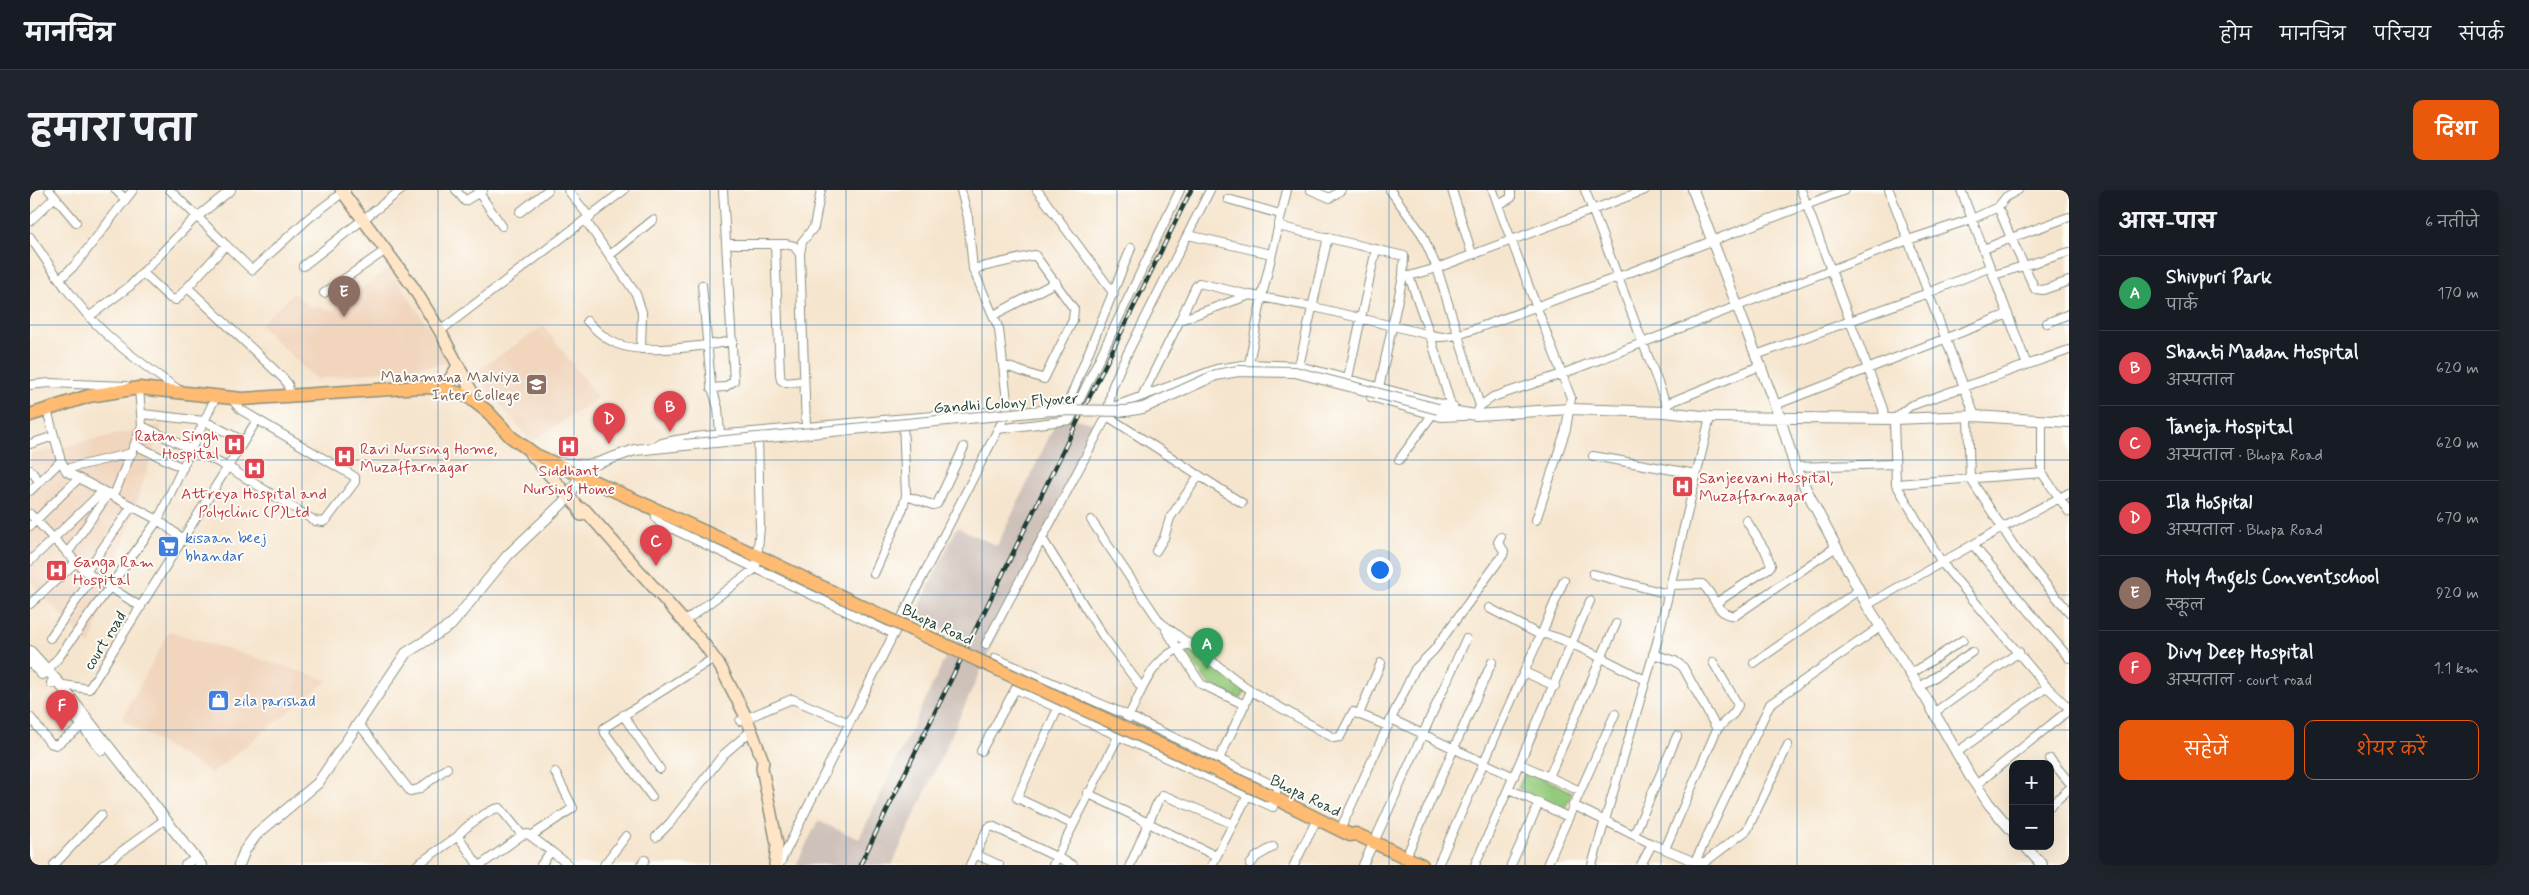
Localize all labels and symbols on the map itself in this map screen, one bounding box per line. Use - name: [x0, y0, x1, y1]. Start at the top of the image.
- pin: E: [328, 276, 360, 317]
- place label: Mahamana Malviya Inter College: [381, 367, 520, 406]
- school or university icon: Mahamana Malviya Inter College: [524, 373, 548, 397]
- street label: Gandhi Colony Flyover: [933, 388, 1080, 419]
- pin: B: [654, 391, 686, 432]
- pin: D: [593, 403, 625, 444]
- place label: Ratan Singh Hospital: [135, 426, 219, 465]
- hospital icon: Ratan Singh Hospital: [223, 432, 247, 456]
- hospital icon: Siddhant Nursing Home: [557, 434, 581, 458]
- place label: Ravi Nursing Home, Muzaffarnagar: [360, 439, 497, 478]
- hospital icon: Ravi Nursing Home, Muzaffarnagar: [332, 445, 356, 469]
- hospital icon: Attreya Hospital and Polyclinic (P)Ltd: [242, 457, 266, 481]
- place label: Siddhant Nursing Home: [523, 461, 615, 501]
- place label: Sanjeevani Hospital, Muzaffarnagar: [1699, 468, 1834, 507]
- hospital icon: Sanjeevani Hospital, Muzaffarnagar: [1671, 474, 1695, 498]
- place label: Attreya Hospital and Polyclinic (P)Ltd: [181, 484, 327, 523]
- pin: C: [640, 525, 672, 566]
- place label: kisaan beej bhandar: [185, 528, 266, 567]
- supermarket icon: kisaan beej bhandar: [157, 534, 181, 558]
- place label: Ganga Ram Hospital: [73, 552, 154, 591]
- your location: [1367, 557, 1393, 583]
- hospital icon: Ganga Ram Hospital: [45, 558, 69, 582]
- street label: Bhopa Road: [898, 600, 977, 651]
- street label: court road: [79, 607, 132, 674]
- pin: A: [1191, 628, 1223, 669]
- shop icon: zila parishad: [206, 688, 230, 712]
- pin: F: [46, 690, 78, 731]
- place label: zila parishad: [234, 691, 316, 712]
- street label: Bhopa Road: [1266, 770, 1344, 823]

